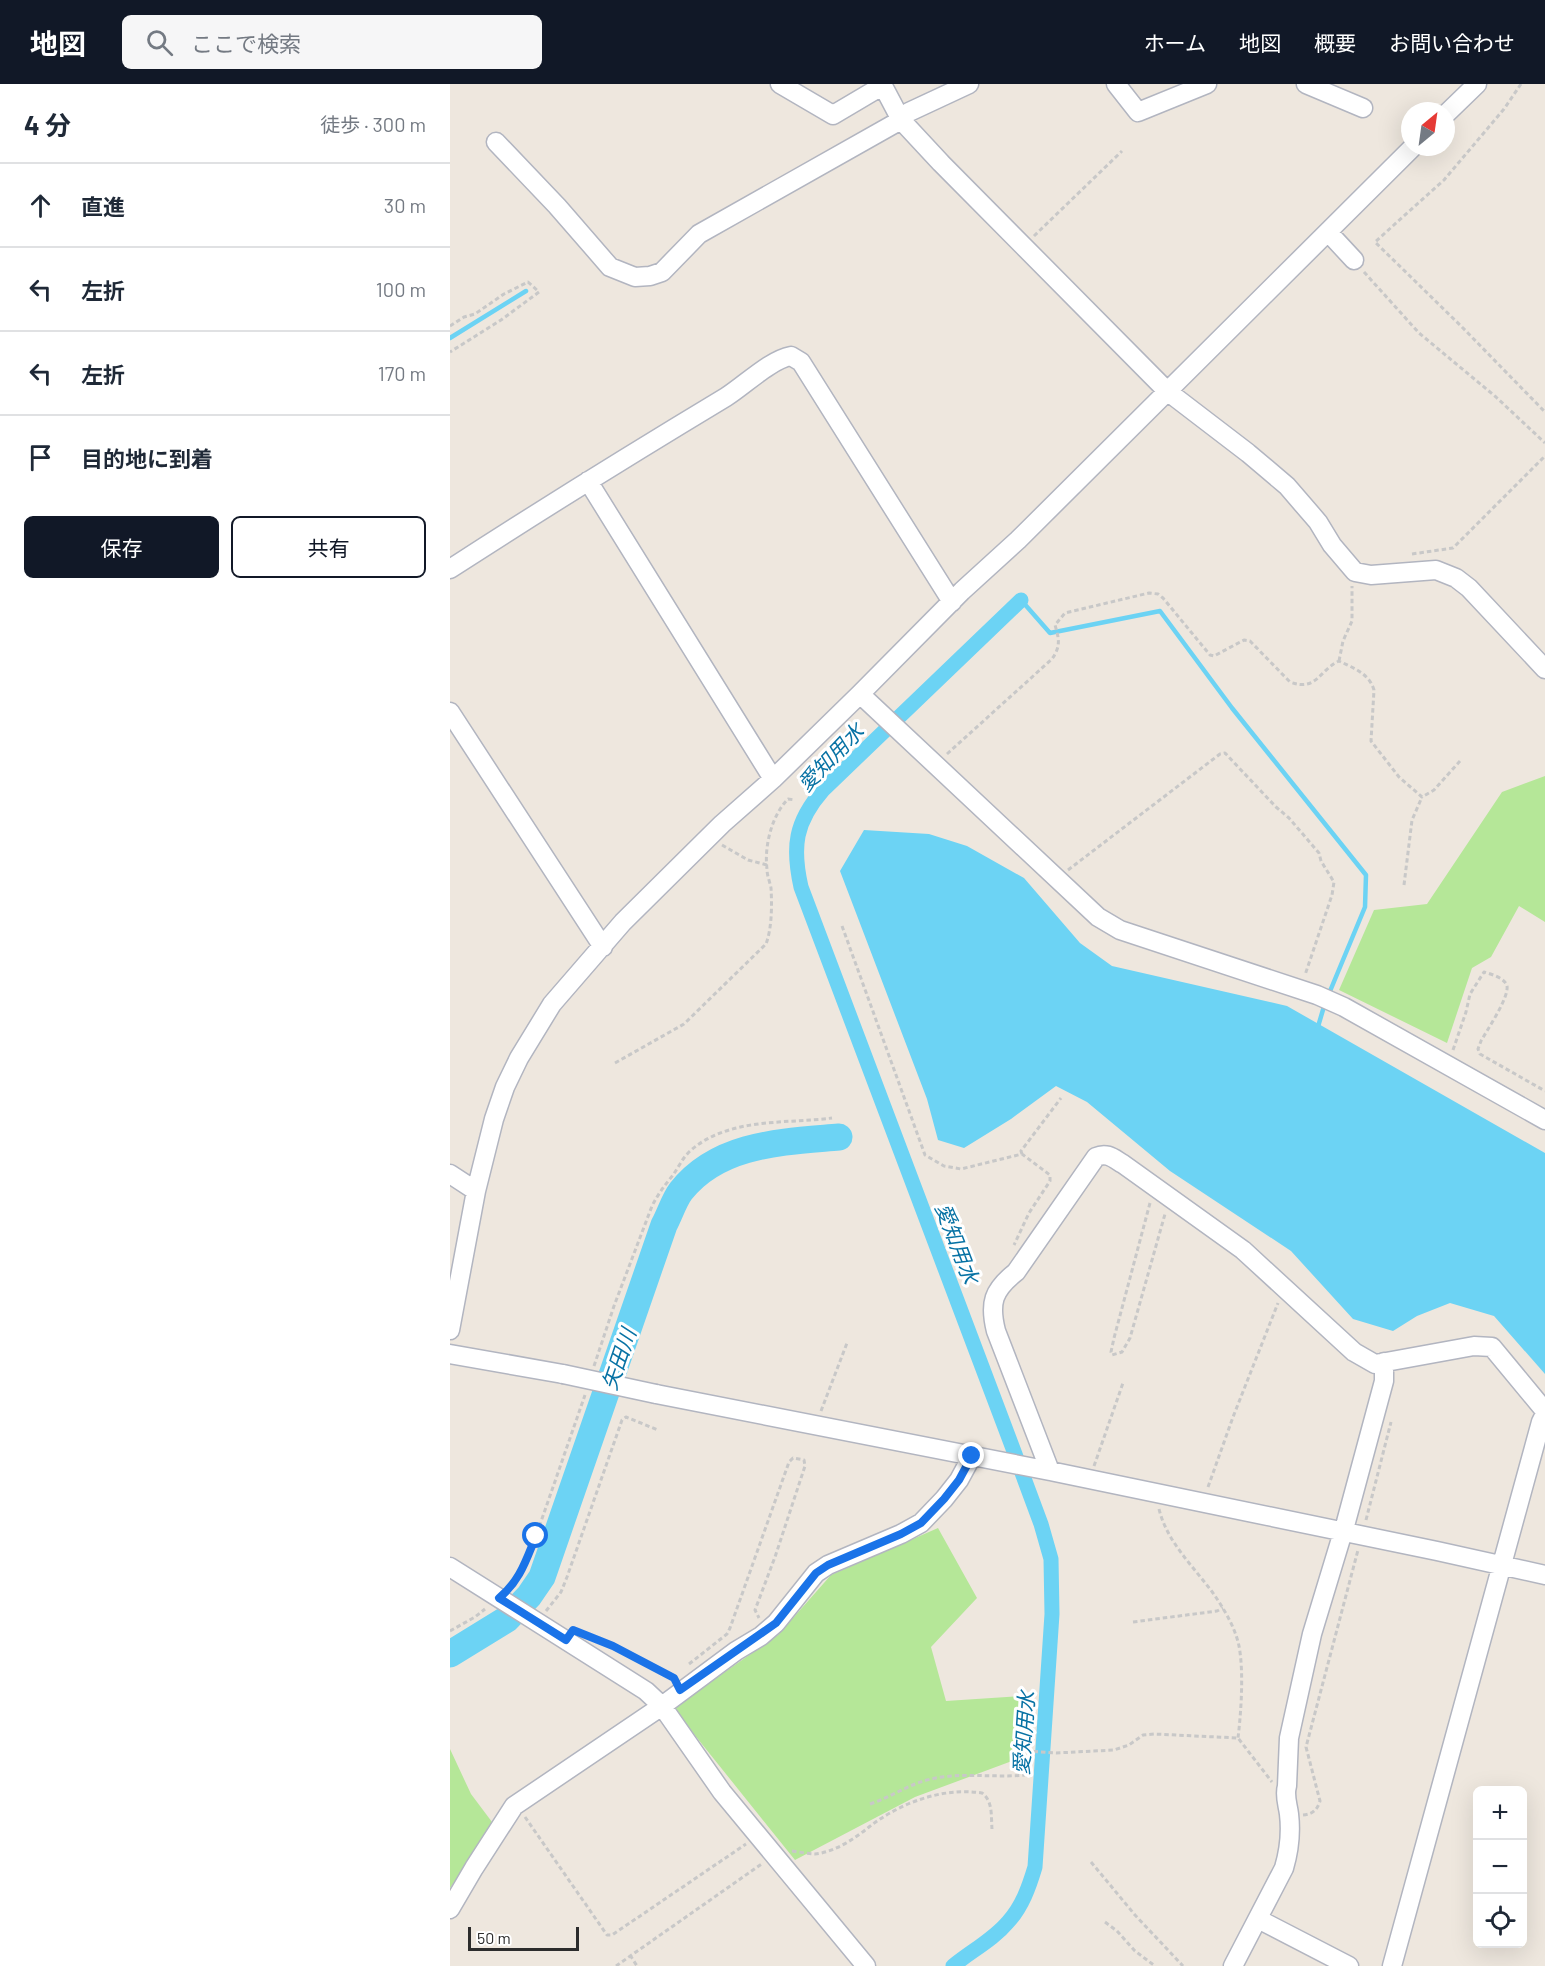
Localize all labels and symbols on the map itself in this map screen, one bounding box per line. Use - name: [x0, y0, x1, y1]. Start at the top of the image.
- north arrow: [1401, 102, 1455, 156]
- water label: 愛知用水: [792, 717, 870, 796]
- water label: 愛知用水: [931, 1199, 985, 1289]
- water label: 矢田川: [596, 1323, 641, 1393]
- route end: [958, 1442, 984, 1468]
- route start: [522, 1522, 548, 1548]
- water label: 愛知用水: [1008, 1688, 1039, 1776]
- scale bar: [468, 1924, 579, 1952]

